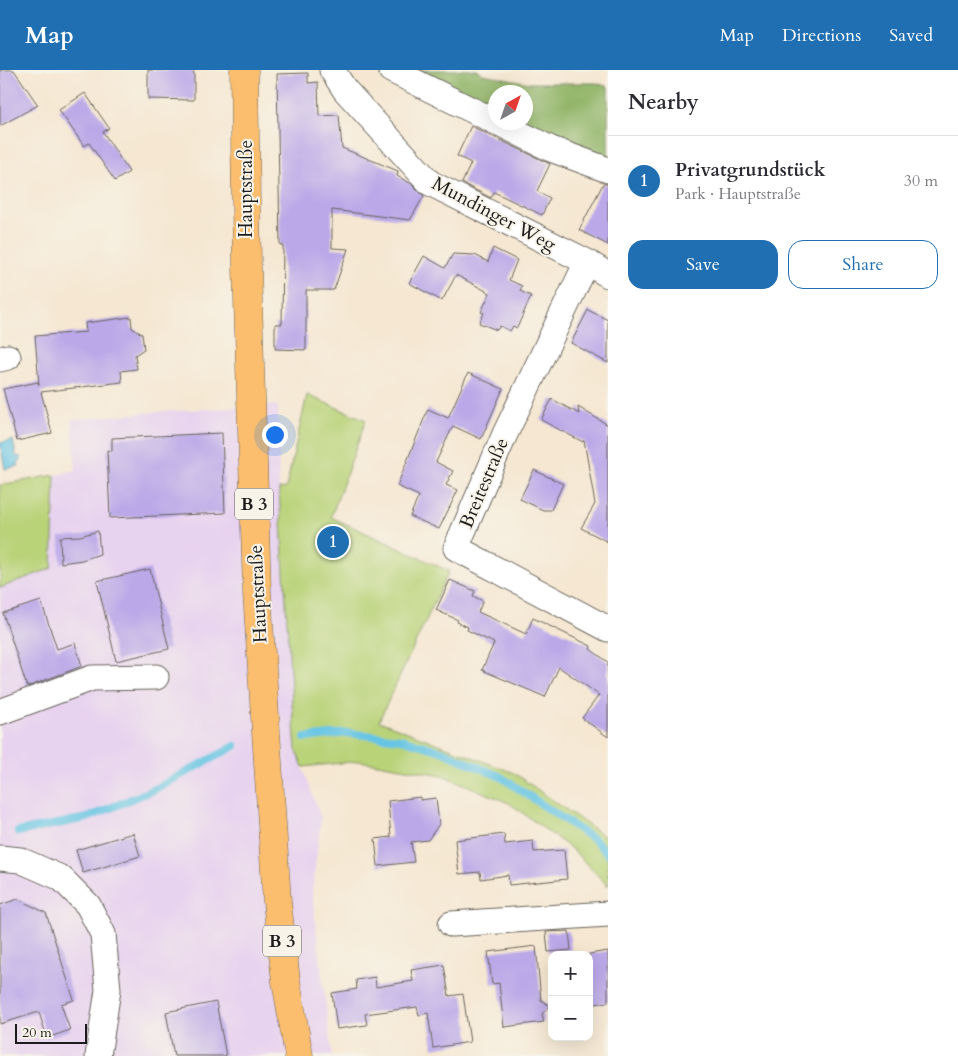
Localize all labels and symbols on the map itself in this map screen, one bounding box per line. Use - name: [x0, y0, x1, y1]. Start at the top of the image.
- north arrow: [488, 85, 533, 130]
- street label: Hauptstraße: [233, 140, 259, 238]
- street label: Mundinger Weg: [427, 170, 561, 258]
- your location: [262, 422, 288, 448]
- street label: Breitestraße: [453, 434, 515, 532]
- road number: B 3: [235, 488, 273, 519]
- pin: 1: [317, 523, 349, 561]
- street label: Hauptstraße: [242, 544, 274, 644]
- road number: B 3: [263, 926, 301, 956]
- scale bar: [15, 1021, 88, 1044]

